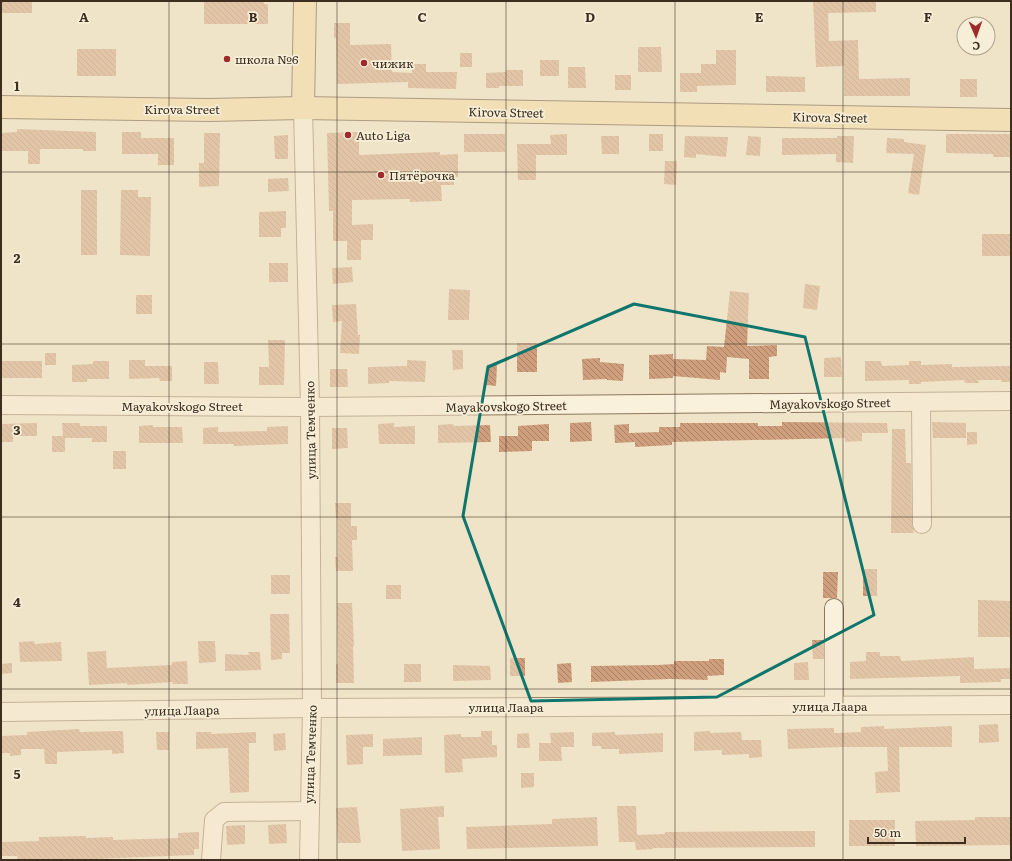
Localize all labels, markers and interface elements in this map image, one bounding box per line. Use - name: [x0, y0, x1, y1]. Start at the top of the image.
- text: A: [79, 7, 89, 26]
- text: B: [249, 7, 258, 26]
- text: C: [417, 7, 427, 26]
- text: D: [585, 7, 595, 26]
- text: E: [755, 7, 764, 26]
- text: F: [924, 7, 932, 26]
- north arrow: [956, 16, 996, 56]
- text: С: [972, 39, 981, 55]
- place label: школа №6: [235, 50, 299, 68]
- marker: школа №6: [222, 54, 232, 64]
- place label: чижик: [372, 54, 413, 72]
- marker: чижик: [359, 58, 369, 68]
- text: 1: [14, 76, 20, 95]
- street label: Kirova Street: [144, 100, 220, 118]
- street label: Kirova Street: [468, 102, 544, 122]
- street label: Kirova Street: [792, 107, 868, 127]
- place label: Auto Liga: [356, 126, 411, 144]
- marker: Auto Liga: [343, 130, 353, 140]
- place label: Пятёрочка: [389, 166, 456, 184]
- marker: Пятёрочка: [376, 170, 386, 180]
- text: 2: [14, 248, 21, 267]
- street label: улица Темченко: [300, 381, 320, 479]
- street label: Mayakovskogo Street: [769, 393, 891, 413]
- street label: Mayakovskogo Street: [445, 396, 567, 416]
- street label: Mayakovskogo Street: [121, 397, 243, 415]
- text: 3: [13, 420, 21, 439]
- text: 4: [13, 592, 21, 611]
- street label: улица Лаара: [792, 697, 868, 715]
- street label: улица Лаара: [468, 698, 544, 716]
- street label: улица Лаара: [144, 700, 220, 720]
- street label: улица Темченко: [299, 704, 321, 804]
- text: 5: [13, 764, 21, 783]
- scale bar: [868, 819, 965, 845]
- text: 50 m: [874, 823, 901, 841]

